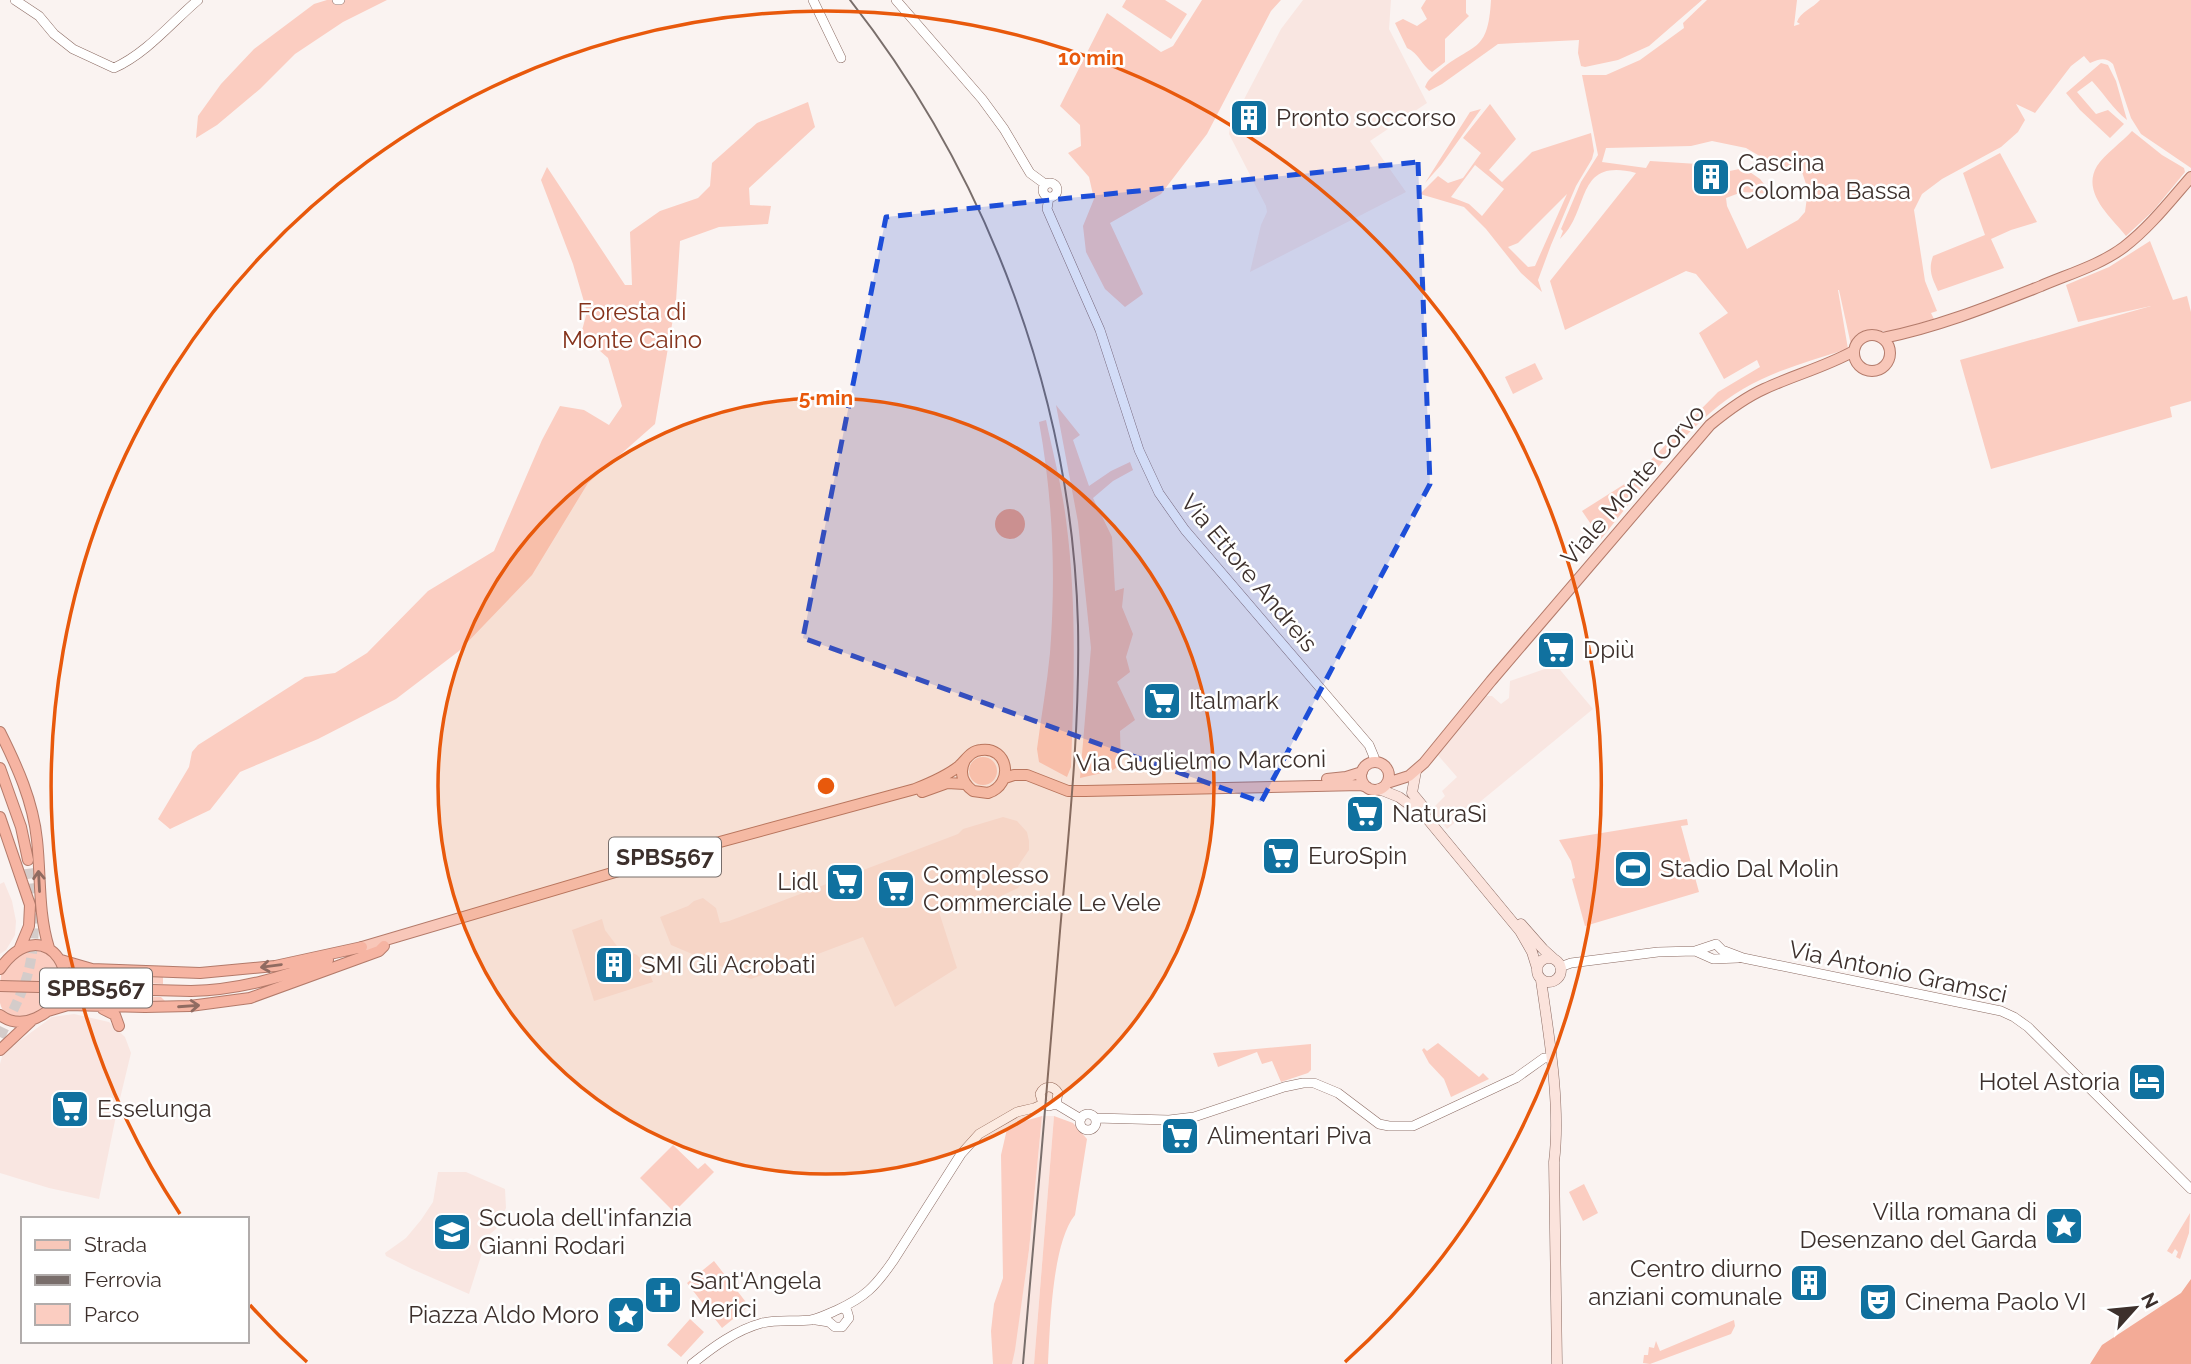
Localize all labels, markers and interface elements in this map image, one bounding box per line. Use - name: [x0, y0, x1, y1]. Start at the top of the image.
- text: 10 min: [1058, 45, 1124, 70]
- building icon: Pronto soccorso: [1228, 97, 1270, 139]
- place label: Pronto soccorso: [1276, 103, 1456, 132]
- place label: Cascina Colomba Bassa: [1738, 148, 1911, 205]
- building icon: Cascina Colomba Bassa: [1690, 156, 1732, 198]
- park label: Foresta di Monte Caino: [562, 297, 702, 354]
- text: 5 min: [799, 385, 853, 410]
- street label: Viale Monte Corvo: [1555, 398, 1711, 571]
- street label: Via Ettore Andreis: [1175, 488, 1324, 657]
- supermarket icon: Dpiù: [1535, 629, 1577, 671]
- place label: Dpiù: [1583, 635, 1634, 664]
- supermarket icon: Italmark: [1141, 680, 1183, 722]
- place label: Italmark: [1189, 686, 1279, 715]
- street label: Via Guglielmo Marconi: [1076, 744, 1326, 777]
- centre of rings: [814, 774, 838, 798]
- supermarket icon: NaturaSì: [1344, 793, 1386, 835]
- place label: NaturaSì: [1392, 799, 1487, 828]
- supermarket icon: EuroSpin: [1260, 835, 1302, 877]
- road number: SPBS567: [609, 838, 721, 876]
- place label: EuroSpin: [1308, 841, 1407, 870]
- sports icon: Stadio Dal Molin: [1612, 848, 1654, 890]
- place label: Stadio Dal Molin: [1660, 854, 1839, 883]
- place label: Complesso Commerciale Le Vele: [923, 860, 1161, 917]
- supermarket icon: Lidl: [824, 861, 866, 903]
- place label: Lidl: [777, 867, 818, 896]
- supermarket icon: Complesso Commerciale Le Vele: [875, 868, 917, 910]
- one-way arrow: [33, 869, 46, 892]
- street label: Via Antonio Gramsci: [1786, 934, 2010, 1009]
- building icon: SMI Gli Acrobati: [593, 944, 635, 986]
- place label: SMI Gli Acrobati: [641, 950, 815, 979]
- one-way arrow: [260, 960, 283, 973]
- road number: SPBS567: [40, 968, 152, 1007]
- one-way arrow: [177, 999, 199, 1012]
- hotel icon: Hotel Astoria: [2126, 1061, 2168, 1103]
- place label: Hotel Astoria: [1979, 1067, 2120, 1096]
- supermarket icon: Esselunga: [49, 1088, 91, 1130]
- place label: Esselunga: [97, 1094, 212, 1123]
- supermarket icon: Alimentari Piva: [1159, 1115, 1201, 1157]
- place label: Alimentari Piva: [1207, 1121, 1372, 1150]
- place label: Villa romana di Desenzano del Garda: [1800, 1197, 2037, 1254]
- place label: Scuola dell'infanzia Gianni Rodari: [479, 1203, 692, 1260]
- place icon: Villa romana di Desenzano del Garda: [2043, 1205, 2085, 1247]
- school or university icon: Scuola dell'infanzia Gianni Rodari: [431, 1211, 473, 1253]
- legend: [21, 1217, 248, 1343]
- text: Strada: [84, 1232, 147, 1257]
- place label: Centro diurno anziani comunale: [1588, 1254, 1782, 1311]
- building icon: Centro diurno anziani comunale: [1788, 1262, 1830, 1304]
- place label: Sant'Angela Merici: [690, 1266, 821, 1323]
- text: Ferrovia: [84, 1267, 162, 1292]
- north arrow: [2100, 1273, 2170, 1343]
- church icon: Sant'Angela Merici: [642, 1274, 684, 1316]
- theatre icon: Cinema Paolo VI: [1857, 1281, 1899, 1323]
- place label: Cinema Paolo VI: [1905, 1287, 2087, 1316]
- text: N: [2137, 1289, 2163, 1312]
- place icon: Piazza Aldo Moro: [605, 1294, 647, 1336]
- place label: Piazza Aldo Moro: [408, 1300, 599, 1329]
- text: Parco: [84, 1302, 139, 1327]

